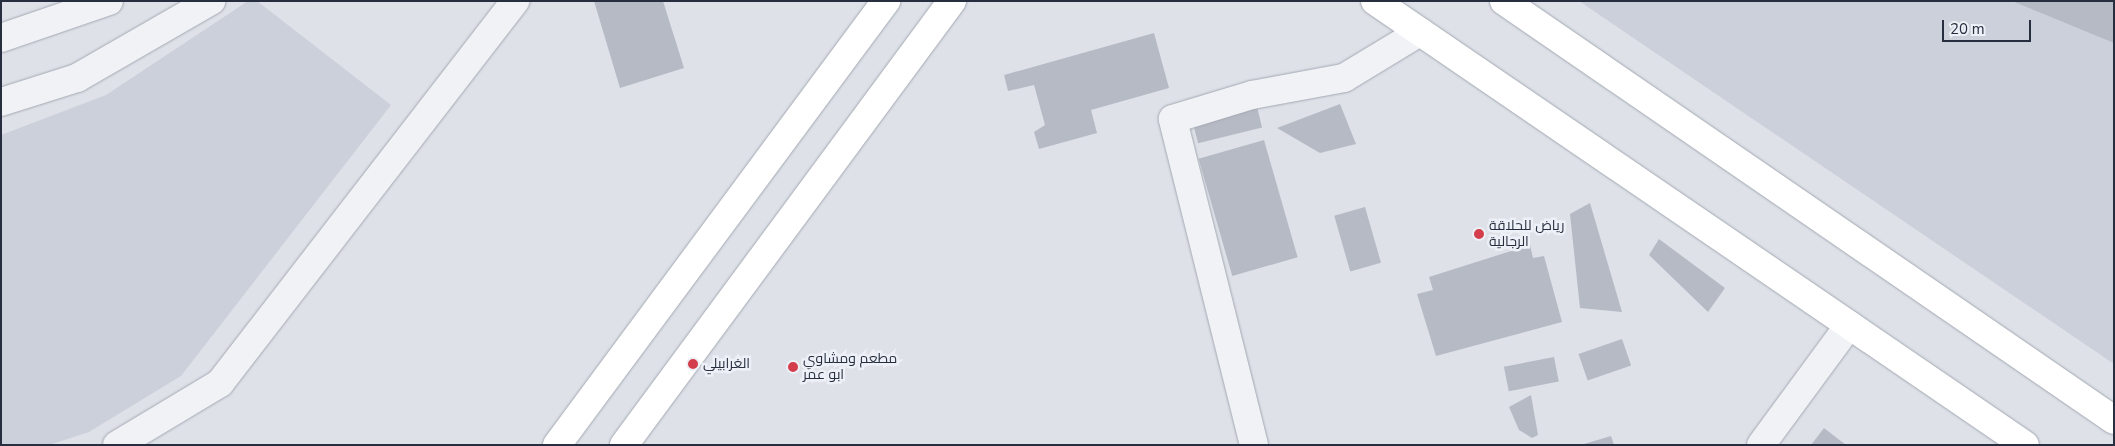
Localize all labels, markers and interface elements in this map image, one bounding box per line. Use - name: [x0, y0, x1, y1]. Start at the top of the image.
- scale bar: [1945, 10, 2034, 42]
- text: 20 m: [1950, 19, 1985, 39]
- place label: رياض للحلاقة الرجالية: [1489, 218, 1565, 250]
- marker: رياض للحلاقة الرجالية: [1473, 228, 1485, 240]
- place label: مطعم ومشاوي ابو عمر: [803, 351, 897, 384]
- place label: الغرابيلي: [703, 356, 750, 372]
- marker: الغرابيلي: [687, 358, 699, 370]
- marker: مطعم ومشاوي ابو عمر: [787, 361, 799, 373]

